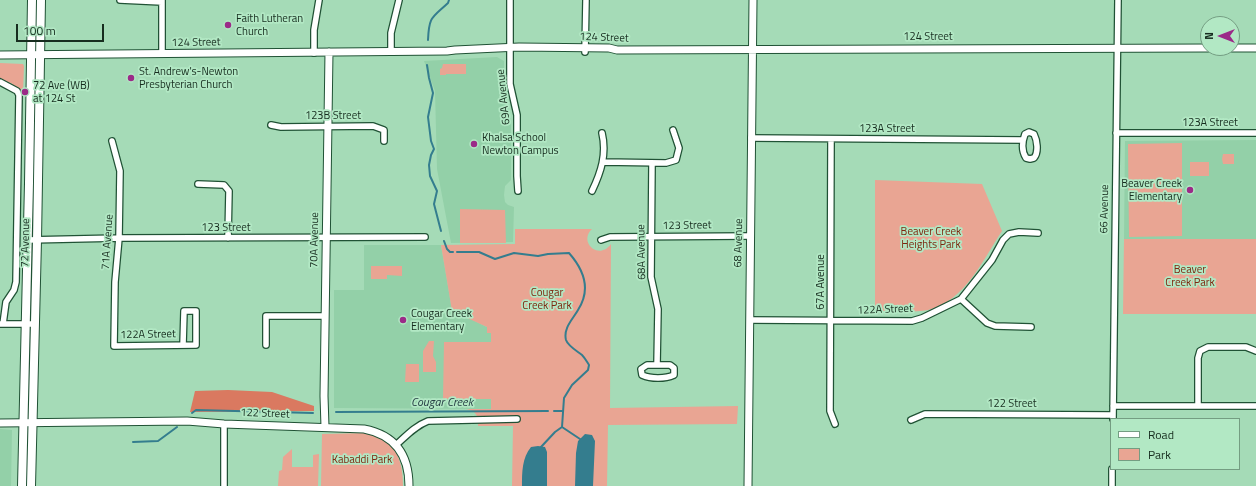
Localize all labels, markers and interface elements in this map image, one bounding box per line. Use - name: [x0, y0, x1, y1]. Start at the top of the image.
- place label: Faith Lutheran Church: [236, 12, 303, 38]
- scale bar: [18, 16, 106, 42]
- north arrow: [1200, 16, 1240, 56]
- marker: Faith Lutheran Church: [223, 20, 233, 30]
- text: 100 m: [23, 21, 56, 40]
- street label: 124 Street: [903, 30, 953, 44]
- street label: 124 Street: [579, 31, 629, 45]
- text: N: [1201, 32, 1217, 40]
- street label: 124 Street: [171, 36, 221, 50]
- place label: St. Andrew's-Newton Presbyterian Church: [139, 65, 238, 91]
- street label: 69A Avenue: [495, 69, 513, 125]
- marker: St. Andrew's-Newton Presbyterian Church: [126, 73, 136, 83]
- place label: 72 Ave (WB) at 124 St: [33, 79, 90, 105]
- marker: 72 Ave (WB) at 124 St: [20, 87, 30, 97]
- street label: 123B Street: [305, 109, 361, 123]
- street label: 123A Street: [1182, 116, 1238, 130]
- street label: 123A Street: [859, 122, 915, 136]
- place label: Khalsa School Newton Campus: [482, 131, 559, 157]
- marker: Khalsa School Newton Campus: [469, 139, 479, 149]
- place label: Beaver Creek Elementary: [1121, 177, 1182, 203]
- street label: 66 Avenue: [1098, 184, 1112, 234]
- marker: Beaver Creek Elementary: [1185, 185, 1195, 195]
- street label: 70A Avenue: [308, 212, 322, 268]
- street label: 71A Avenue: [99, 214, 117, 270]
- street label: 72 Avenue: [19, 218, 33, 268]
- street label: 68 Avenue: [732, 218, 746, 268]
- street label: 123 Street: [662, 219, 712, 233]
- street label: 123 Street: [201, 221, 251, 235]
- street label: 68A Avenue: [635, 224, 649, 280]
- park label: Beaver Creek Heights Park: [901, 225, 961, 251]
- street label: 67A Avenue: [814, 254, 828, 310]
- park label: Beaver Creek Park: [1165, 263, 1215, 289]
- park label: Cougar Creek Park: [522, 286, 572, 312]
- street label: 122A Street: [857, 302, 913, 318]
- place label: Cougar Creek Elementary: [411, 307, 472, 333]
- marker: Cougar Creek Elementary: [398, 315, 408, 325]
- street label: 122A Street: [120, 328, 176, 342]
- water label: Cougar Creek: [411, 396, 473, 410]
- street label: 122 Street: [987, 397, 1037, 411]
- street label: 122 Street: [240, 407, 290, 421]
- legend: [1110, 418, 1240, 470]
- text: Road: [1148, 425, 1174, 444]
- text: Park: [1148, 445, 1171, 464]
- park label: Kabaddi Park: [332, 453, 392, 467]

